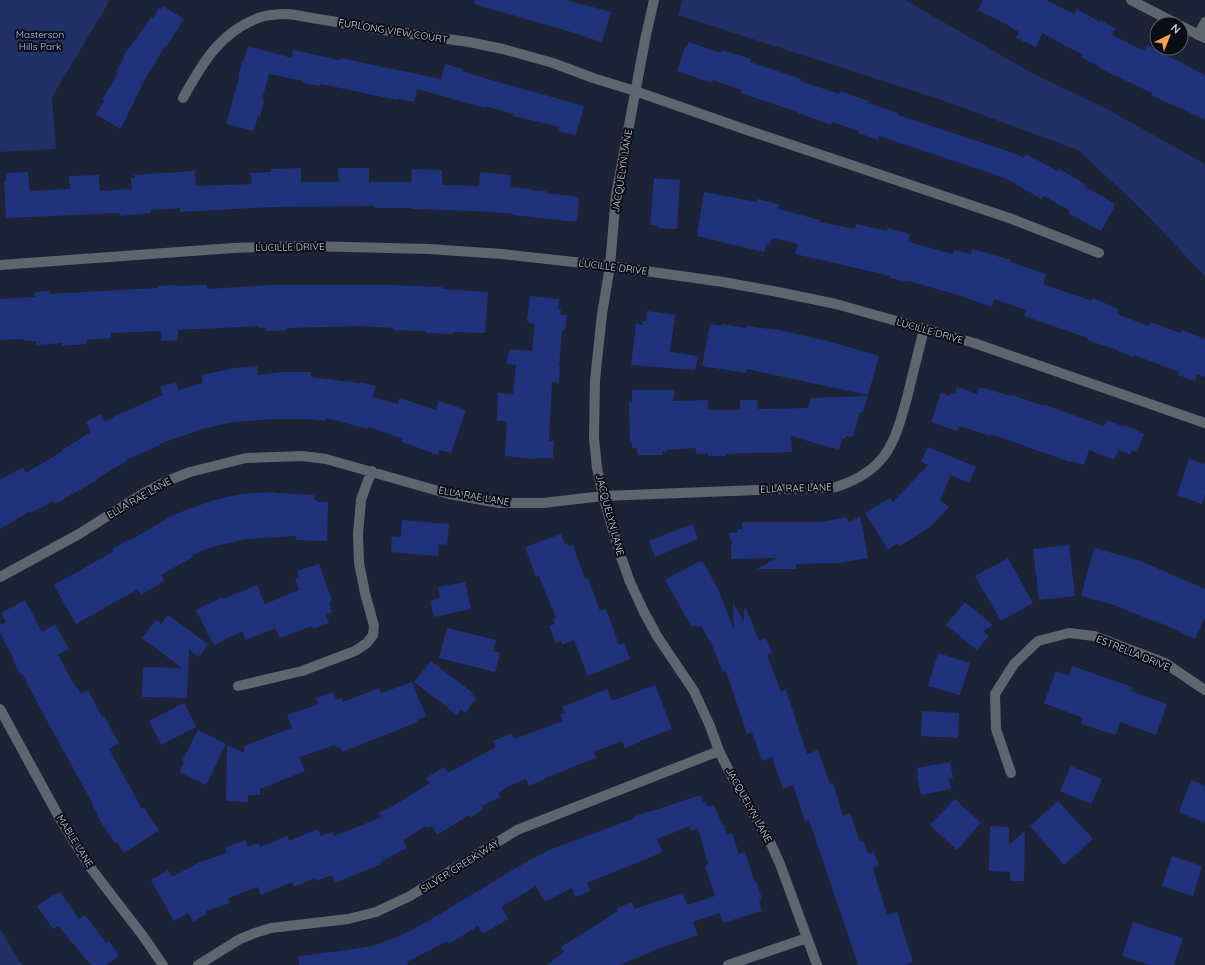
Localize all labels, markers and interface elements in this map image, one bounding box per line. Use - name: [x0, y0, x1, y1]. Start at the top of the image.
- street label: FURLONG VIEW COURT: [337, 16, 449, 46]
- north arrow: [1149, 16, 1189, 56]
- text: N: [1168, 21, 1184, 37]
- park label: Masterson Hills Park: [16, 28, 64, 53]
- street label: JACQUELYN LANE: [609, 128, 635, 214]
- street label: LUCILLE DRIVE: [255, 240, 325, 254]
- street label: LUCILLE DRIVE: [578, 256, 648, 278]
- street label: LUCILLE DRIVE: [895, 315, 965, 347]
- street label: JACQUELYN LANE: [593, 473, 627, 558]
- street label: ELLA RAE LANE: [105, 474, 174, 522]
- street label: ELLA RAE LANE: [760, 480, 832, 496]
- street label: ELLA RAE LANE: [437, 483, 511, 509]
- street label: ESTRELLA DRIVE: [1094, 632, 1172, 674]
- street label: JACQUELYN LANE: [723, 765, 775, 845]
- street label: MABLE LANE: [54, 812, 97, 870]
- street label: SILVER CREEK WAY: [418, 836, 502, 895]

